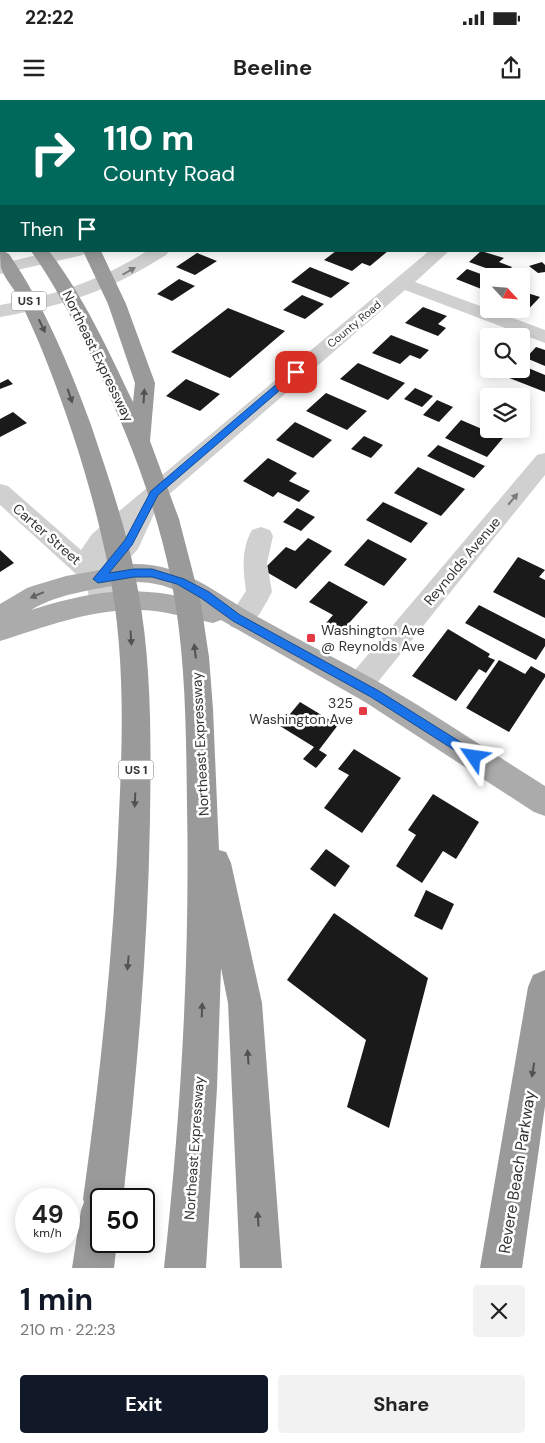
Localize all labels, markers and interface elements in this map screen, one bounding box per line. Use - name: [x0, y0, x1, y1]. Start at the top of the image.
- text: 22:22: [25, 5, 74, 30]
- text: Beeline: [233, 53, 312, 82]
- icon: menu: [20, 54, 48, 82]
- icon: share: [497, 54, 525, 82]
- text: 110 m: [103, 115, 194, 161]
- icon: right: [20, 120, 85, 185]
- text: County Road: [103, 159, 235, 188]
- icon: arrive: [73, 215, 101, 243]
- text: Then: [20, 217, 63, 242]
- one-way arrow: [122, 266, 136, 275]
- north arrow: [480, 268, 530, 318]
- map controls: [480, 268, 530, 438]
- street label: Northeast Expressway: [58, 287, 138, 425]
- road number: US 1: [12, 292, 46, 310]
- street label: County Road: [324, 297, 384, 351]
- one-way arrow: [38, 319, 46, 333]
- button: search: [480, 328, 530, 378]
- pin: [275, 351, 317, 393]
- icon: arrive: [282, 358, 310, 386]
- one-way arrow: [140, 388, 148, 404]
- button: layers: [480, 388, 530, 438]
- one-way arrow: [66, 389, 74, 404]
- one-way arrow: [507, 493, 518, 505]
- street label: Carter Street: [9, 499, 85, 569]
- street label: Reynolds Avenue: [420, 513, 504, 609]
- one-way arrow: [30, 592, 44, 600]
- place label: Washington Ave @ Reynolds Ave: [321, 621, 425, 655]
- one-way arrow: [127, 630, 135, 646]
- marker: Washington Ave @ Reynolds Ave: [305, 632, 317, 644]
- one-way arrow: [191, 642, 199, 658]
- street label: Northeast Expressway: [187, 671, 213, 816]
- place label: 325 Washington Ave: [249, 694, 353, 728]
- marker: 325 Washington Ave: [357, 705, 369, 717]
- position arrow: [447, 730, 499, 782]
- road number: US 1: [118, 760, 154, 780]
- one-way arrow: [131, 793, 139, 809]
- one-way arrow: [124, 955, 132, 971]
- one-way arrow: [198, 1002, 206, 1018]
- one-way arrow: [244, 1049, 252, 1065]
- one-way arrow: [529, 1063, 537, 1079]
- street label: Northeast Expressway: [180, 1075, 208, 1220]
- street label: Revere Beach Parkway: [494, 1089, 540, 1255]
- speed limit sign: 50: [90, 1188, 155, 1253]
- text: 49: [31, 1198, 64, 1231]
- one-way arrow: [254, 1211, 262, 1227]
- text: km/h: [33, 1225, 62, 1241]
- text: 1 min: [20, 1280, 93, 1319]
- button: close: [473, 1285, 525, 1337]
- text: 210 m · 22:23: [20, 1319, 116, 1340]
- button: Exit: [20, 1375, 268, 1433]
- button: Share: [278, 1375, 525, 1433]

